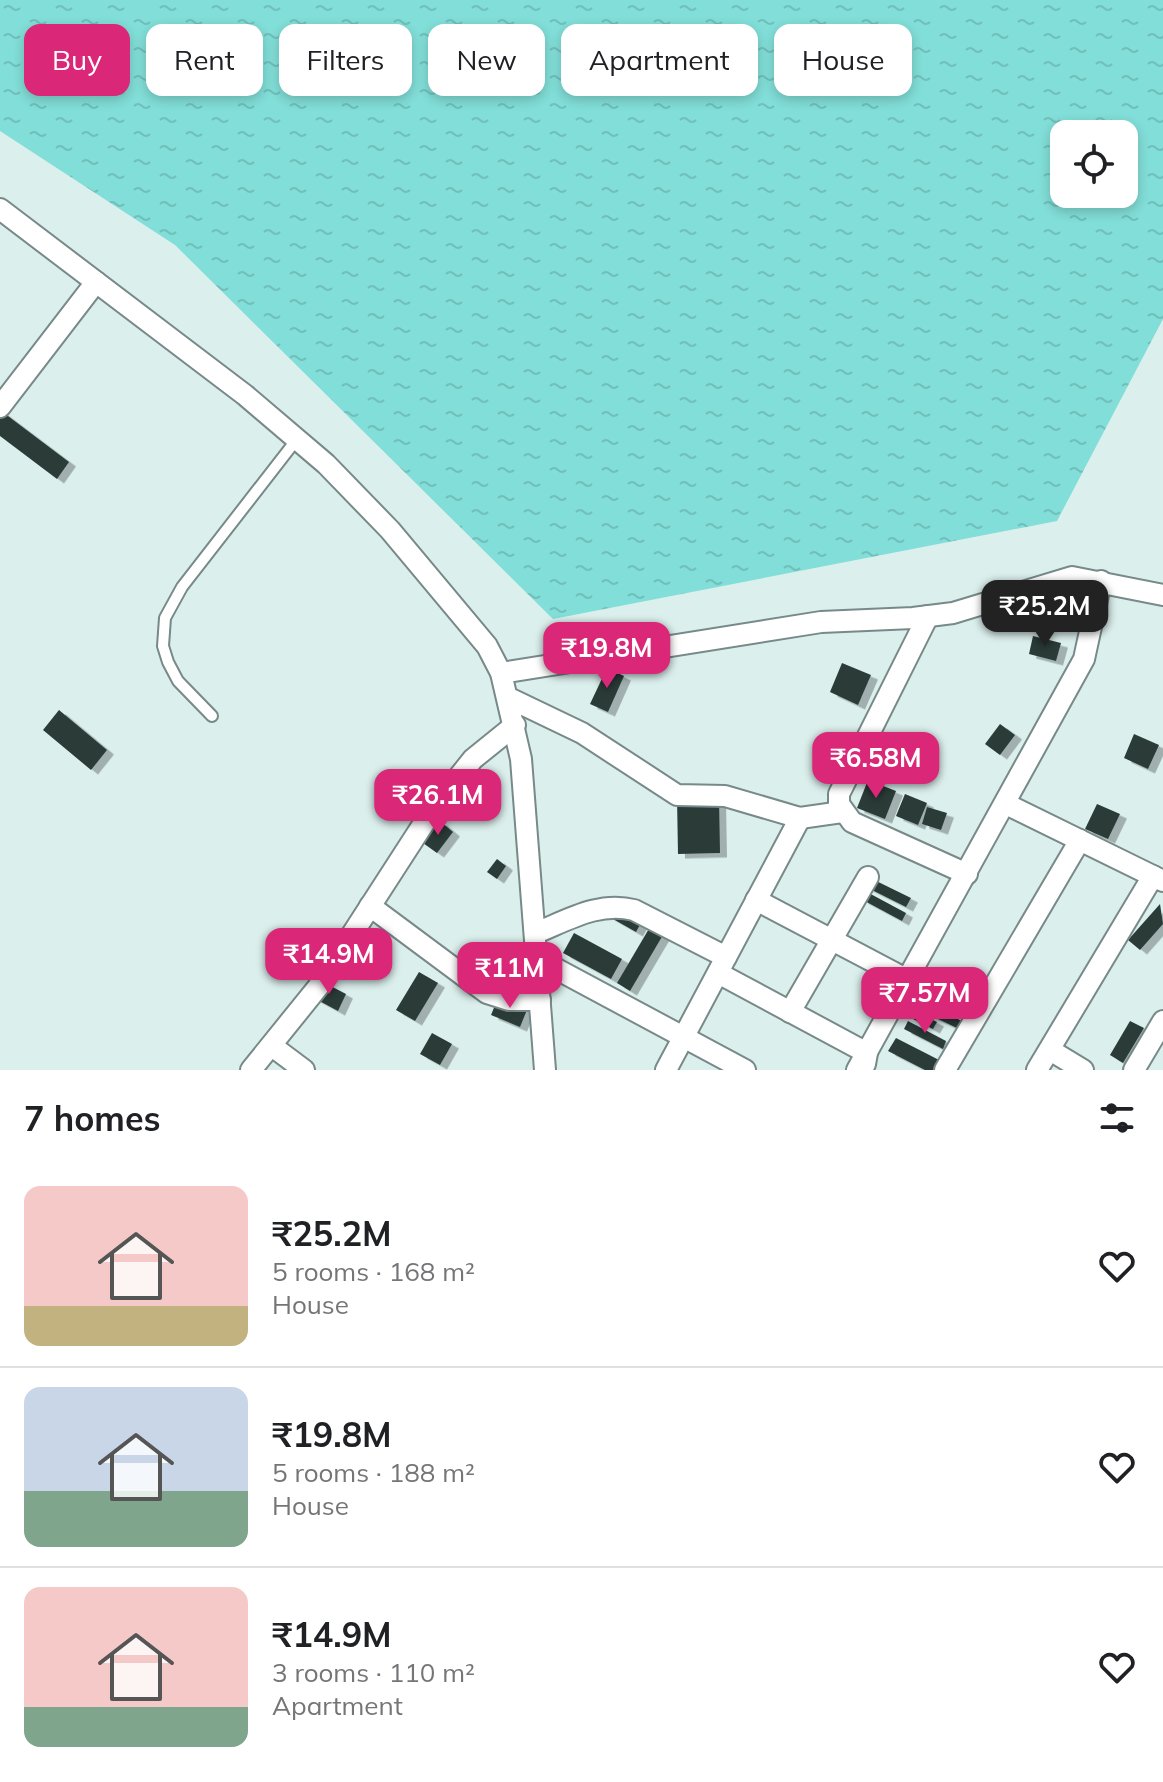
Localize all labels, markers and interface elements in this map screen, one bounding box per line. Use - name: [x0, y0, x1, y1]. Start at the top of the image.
- chip: Buy: [24, 24, 130, 96]
- chip: Rent: [146, 24, 263, 96]
- chip: Filters: [279, 24, 412, 96]
- chip: New: [428, 24, 545, 96]
- chip: Apartment: [561, 24, 758, 96]
- chip: House: [774, 24, 912, 96]
- map controls: [1050, 120, 1138, 208]
- button: locate: [1050, 120, 1138, 208]
- pin: ₹25.2M: [980, 580, 1110, 648]
- text: ₹25.2M: [999, 589, 1091, 622]
- pin: ₹19.8M: [542, 622, 672, 690]
- text: ₹19.8M: [561, 631, 653, 664]
- pin: ₹6.58M: [811, 732, 941, 800]
- text: ₹6.58M: [830, 741, 922, 774]
- pin: ₹26.1M: [373, 769, 503, 837]
- text: ₹26.1M: [392, 778, 484, 811]
- pin: ₹14.9M: [264, 928, 394, 996]
- text: ₹14.9M: [283, 937, 375, 970]
- pin: ₹11M: [463, 942, 557, 1010]
- text: ₹11M: [475, 951, 545, 984]
- pin: ₹7.57M: [860, 967, 990, 1035]
- text: ₹7.57M: [879, 976, 971, 1009]
- icon: filters: [1095, 1096, 1139, 1140]
- text: 7 homes: [24, 1097, 161, 1140]
- text: ₹25.2M: [272, 1212, 392, 1255]
- icon: home: [88, 1218, 184, 1314]
- icon: heart: [1095, 1244, 1139, 1288]
- text: 5 rooms · 168 m²: [272, 1255, 475, 1288]
- text: House: [272, 1288, 349, 1321]
- text: ₹19.8M: [272, 1413, 392, 1456]
- icon: home: [88, 1419, 184, 1515]
- icon: heart: [1095, 1445, 1139, 1489]
- text: 5 rooms · 188 m²: [272, 1456, 475, 1489]
- text: House: [272, 1489, 349, 1522]
- text: ₹14.9M: [272, 1613, 392, 1656]
- icon: home: [88, 1619, 184, 1715]
- icon: heart: [1095, 1645, 1139, 1689]
- text: 3 rooms · 110 m²: [272, 1656, 475, 1689]
- text: Apartment: [272, 1689, 403, 1722]

